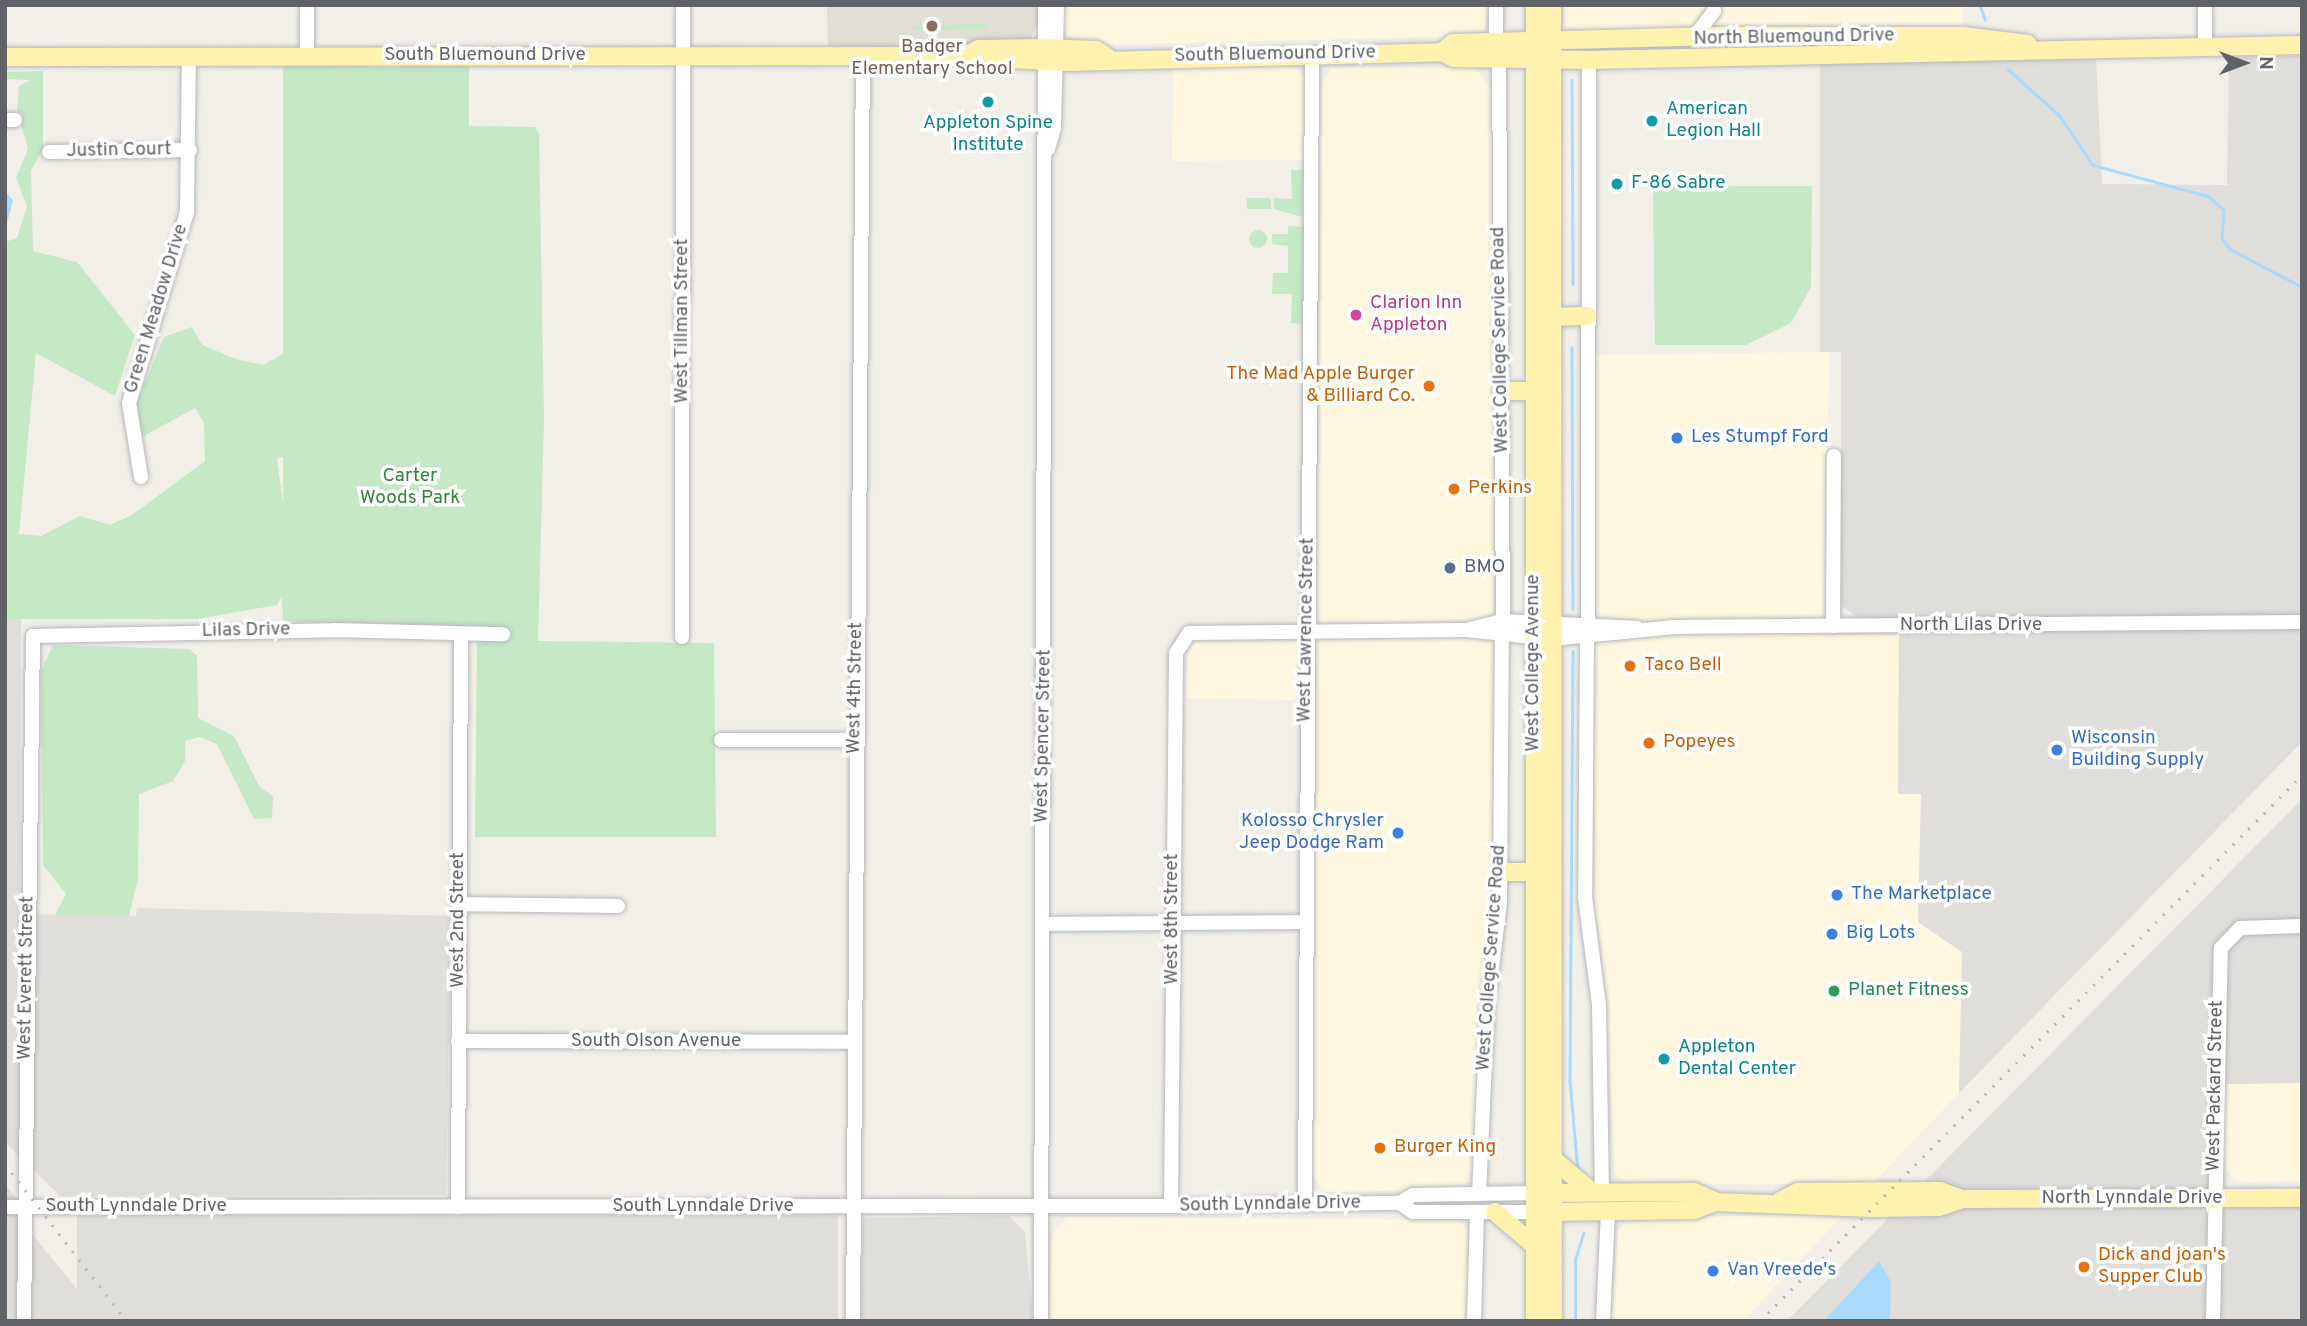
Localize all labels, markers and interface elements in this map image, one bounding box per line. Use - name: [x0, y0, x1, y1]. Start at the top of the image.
- marker: Badger Elementary School: [924, 18, 940, 34]
- street label: North Bluemound Drive: [1693, 25, 1895, 51]
- north arrow: [2209, 28, 2279, 98]
- place label: Badger Elementary School: [851, 37, 1013, 81]
- street label: South Bluemound Drive: [1174, 42, 1376, 68]
- street label: South Bluemound Drive: [384, 45, 586, 67]
- text: N: [2253, 56, 2277, 70]
- marker: Appleton Spine Institute: [980, 94, 996, 110]
- place label: American Legion Hall: [1666, 99, 1761, 143]
- place label: Appleton Spine Institute: [923, 113, 1053, 157]
- marker: American Legion Hall: [1644, 113, 1660, 129]
- street label: Justin Court: [66, 139, 172, 163]
- place label: F-86 Sabre: [1631, 173, 1725, 195]
- marker: F-86 Sabre: [1609, 176, 1625, 192]
- street label: Green Meadow Drive: [120, 222, 194, 396]
- street label: West College Service Road: [1488, 226, 1514, 454]
- street label: West Tillman Street: [672, 238, 694, 404]
- place label: Clarion Inn Appleton: [1370, 293, 1462, 337]
- marker: Clarion Inn Appleton: [1348, 307, 1364, 323]
- place label: The Mad Apple Burger & Billiard Co.: [1226, 364, 1415, 408]
- marker: The Mad Apple Burger & Billiard Co.: [1421, 378, 1437, 394]
- place label: Les Stumpf Ford: [1691, 427, 1829, 449]
- marker: Les Stumpf Ford: [1669, 430, 1685, 446]
- park label: Carter Woods Park: [360, 466, 460, 510]
- place label: Perkins: [1468, 478, 1532, 500]
- marker: Perkins: [1446, 481, 1462, 497]
- street label: West Lawrence Street: [1294, 537, 1320, 723]
- place label: BMO: [1464, 557, 1505, 579]
- marker: BMO: [1442, 560, 1458, 576]
- street label: West College Avenue: [1523, 574, 1545, 752]
- street label: North Lilas Drive: [1900, 615, 2042, 637]
- street label: Lilas Drive: [201, 619, 291, 643]
- street label: West 4th Street: [843, 622, 869, 754]
- street label: West Spencer Street: [1031, 649, 1057, 823]
- place label: Taco Bell: [1644, 655, 1722, 677]
- marker: Taco Bell: [1622, 658, 1638, 674]
- place label: Wisconsin Building Supply: [2071, 728, 2204, 772]
- place label: Popeyes: [1663, 732, 1735, 754]
- marker: Popeyes: [1641, 735, 1657, 751]
- marker: Wisconsin Building Supply: [2049, 742, 2065, 758]
- place label: Kolosso Chrysler Jeep Dodge Ram: [1239, 811, 1384, 855]
- marker: Kolosso Chrysler Jeep Dodge Ram: [1390, 825, 1406, 841]
- street label: West College Service Road: [1473, 844, 1511, 1072]
- street label: West 2nd Street: [448, 852, 470, 988]
- street label: West 8th Street: [1162, 853, 1184, 985]
- place label: The Marketplace: [1851, 884, 1992, 906]
- marker: The Marketplace: [1829, 887, 1845, 903]
- street label: West Everett Street: [14, 896, 40, 1060]
- place label: Big Lots: [1846, 923, 1915, 945]
- marker: Big Lots: [1824, 926, 1840, 942]
- place label: Planet Fitness: [1848, 980, 1969, 1002]
- marker: Planet Fitness: [1826, 983, 1842, 999]
- street label: West Packard Street: [2203, 1000, 2229, 1172]
- street label: South Olson Avenue: [570, 1031, 742, 1053]
- place label: Appleton Dental Center: [1678, 1037, 1796, 1081]
- marker: Appleton Dental Center: [1656, 1051, 1672, 1067]
- place label: Burger King: [1394, 1137, 1496, 1159]
- marker: Burger King: [1372, 1140, 1388, 1156]
- street label: North Lynndale Drive: [2041, 1188, 2223, 1210]
- street label: South Lynndale Drive: [1179, 1192, 1361, 1218]
- street label: South Lynndale Drive: [45, 1196, 227, 1218]
- street label: South Lynndale Drive: [612, 1196, 794, 1218]
- place label: Dick and joan's Supper Club: [2098, 1245, 2226, 1289]
- marker: Dick and joan's Supper Club: [2076, 1259, 2092, 1275]
- place label: Van Vreede's: [1727, 1260, 1837, 1282]
- marker: Van Vreede's: [1705, 1263, 1721, 1279]

